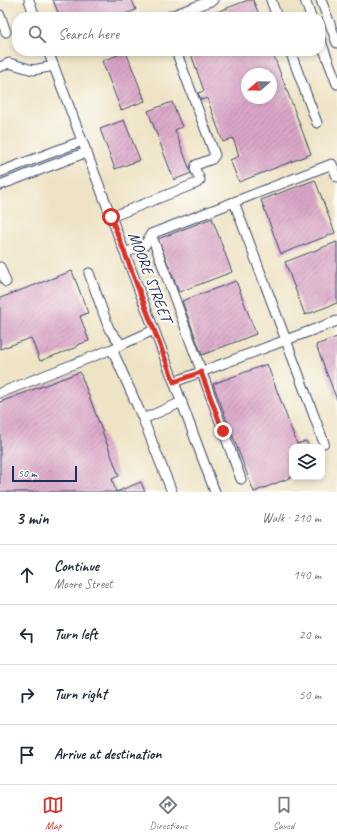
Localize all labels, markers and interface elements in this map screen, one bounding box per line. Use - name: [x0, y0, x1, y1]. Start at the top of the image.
- search box: [12, 12, 325, 56]
- icon: search: [26, 23, 48, 45]
- text: Search here: [58, 25, 119, 44]
- north arrow: [241, 68, 277, 104]
- route start: [102, 208, 120, 226]
- street label: MOORE STREET: [124, 229, 178, 329]
- route end: [214, 422, 232, 440]
- map controls: [289, 444, 325, 480]
- button: layers: [289, 444, 325, 480]
- scale bar: [12, 464, 77, 483]
- text: 50 m: [18, 466, 37, 480]
- text: 3 min: [16, 508, 49, 529]
- text: Walk · 210 m: [262, 510, 321, 526]
- text: Continue: [54, 557, 99, 576]
- icon: ahead: [16, 564, 38, 586]
- text: 140 m: [293, 567, 321, 583]
- text: Moore Street: [54, 576, 113, 592]
- icon: left: [16, 624, 38, 646]
- text: Turn left: [54, 625, 97, 644]
- text: 20 m: [299, 627, 321, 643]
- icon: right: [16, 684, 38, 706]
- text: Turn right: [54, 685, 107, 704]
- text: 50 m: [299, 687, 321, 703]
- icon: arrive: [16, 744, 38, 766]
- text: Arrive at destination: [54, 745, 161, 764]
- tab: Map: [42, 794, 64, 832]
- tab: Directions: [149, 794, 188, 832]
- tab: Saved: [273, 794, 295, 832]

